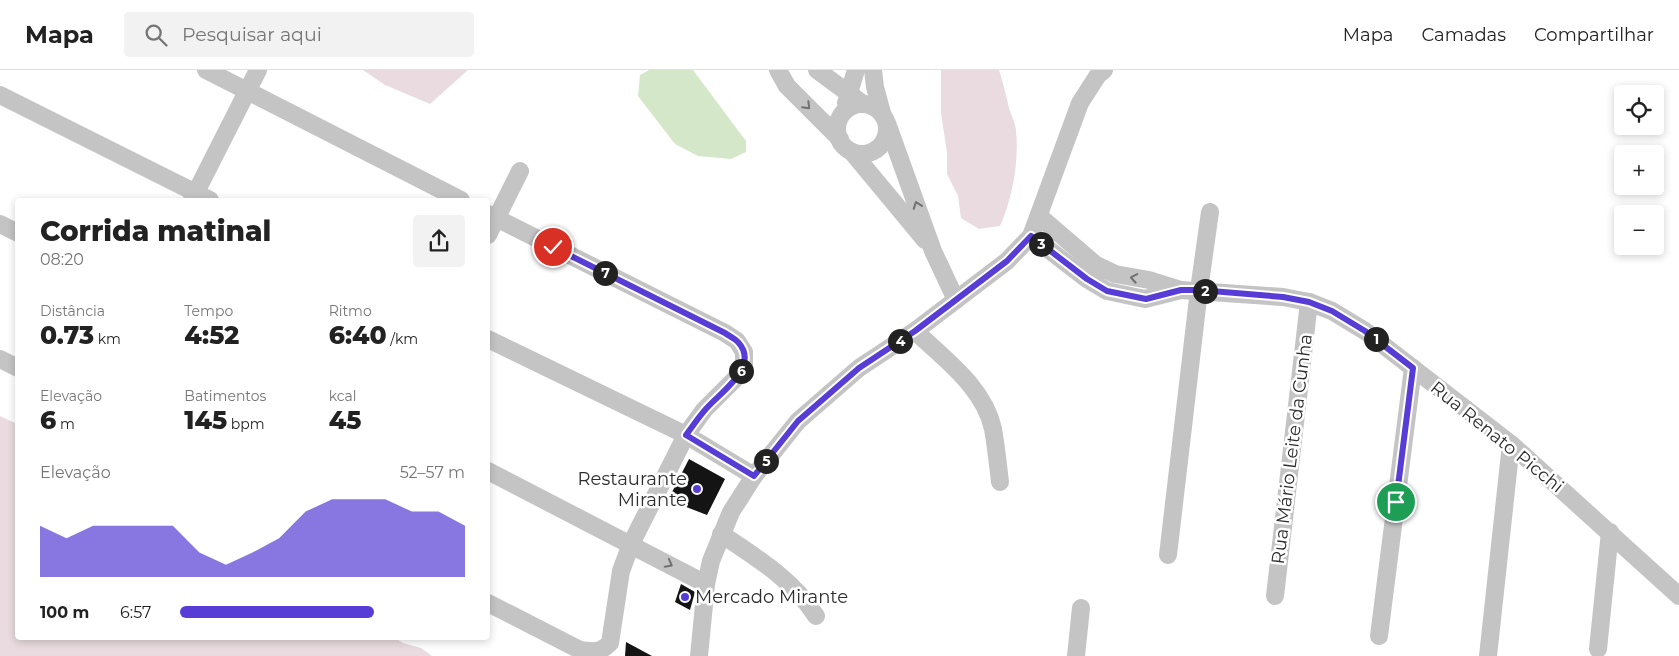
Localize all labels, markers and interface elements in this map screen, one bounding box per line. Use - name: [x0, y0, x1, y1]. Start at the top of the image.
- search box: [124, 12, 474, 57]
- text: Mapa: [25, 20, 94, 49]
- icon: search: [142, 21, 170, 49]
- text: Pesquisar aqui: [182, 23, 322, 46]
- text: Mapa: [1343, 24, 1393, 46]
- text: Camadas: [1421, 24, 1506, 46]
- text: Compartilhar: [1534, 24, 1654, 46]
- map controls: [1614, 85, 1664, 255]
- button: locate: [1614, 85, 1664, 135]
- one-way arrow: [801, 100, 810, 109]
- button: +: [1614, 145, 1664, 195]
- one-way arrow: [913, 201, 923, 210]
- button: −: [1614, 205, 1664, 255]
- text: Corrida matinal: [40, 214, 271, 248]
- button: share: [413, 215, 465, 267]
- pin: [532, 226, 574, 268]
- pin: 3: [1028, 232, 1054, 256]
- icon: check: [539, 233, 567, 261]
- text: 3: [1037, 235, 1046, 253]
- text: 08:20: [40, 250, 84, 269]
- pin: 7: [592, 260, 618, 286]
- text: 7: [601, 264, 610, 282]
- one-way arrow: [1129, 273, 1138, 283]
- pin: 2: [1192, 278, 1218, 304]
- text: 2: [1201, 282, 1210, 300]
- text: Distância: [40, 302, 105, 320]
- text: Tempo: [184, 302, 233, 320]
- text: Ritmo: [329, 302, 372, 320]
- text: 0.73: [40, 320, 94, 350]
- text: 4:52: [184, 320, 239, 350]
- text: 6:40: [329, 320, 387, 350]
- pin: 1: [1364, 326, 1388, 352]
- pin: 4: [888, 328, 912, 354]
- text: km: [94, 330, 121, 348]
- text: /km: [387, 330, 418, 348]
- text: 1: [1374, 330, 1379, 348]
- text: 4: [896, 332, 905, 350]
- street label: Rua Mário Leite da Cunha: [1267, 333, 1317, 565]
- pin: 6: [728, 358, 754, 384]
- text: 6: [737, 362, 746, 380]
- street label: Rua Renato Picchi: [1426, 377, 1568, 497]
- text: Elevação: [40, 387, 102, 405]
- text: Batimentos: [184, 387, 266, 405]
- text: kcal: [329, 387, 357, 405]
- text: 6: [40, 405, 56, 435]
- text: 145: [184, 405, 227, 435]
- text: 45: [329, 405, 361, 435]
- text: m: [56, 415, 75, 433]
- text: bpm: [227, 415, 265, 433]
- pin: 5: [754, 448, 778, 474]
- text: 5: [762, 452, 771, 470]
- text: Elevação: [40, 463, 111, 482]
- text: 52–57 m: [400, 463, 465, 482]
- place label: Restaurante Mirante: [578, 468, 687, 511]
- pin: [1375, 481, 1417, 523]
- marker: Restaurante Mirante: [691, 483, 703, 495]
- icon: arrive: [1382, 488, 1410, 516]
- one-way arrow: [663, 558, 672, 568]
- place label: Mercado Mirante: [695, 586, 848, 608]
- marker: Mercado Mirante: [679, 591, 691, 603]
- text: 100 m: [40, 603, 89, 622]
- text: 6:57: [120, 603, 151, 622]

